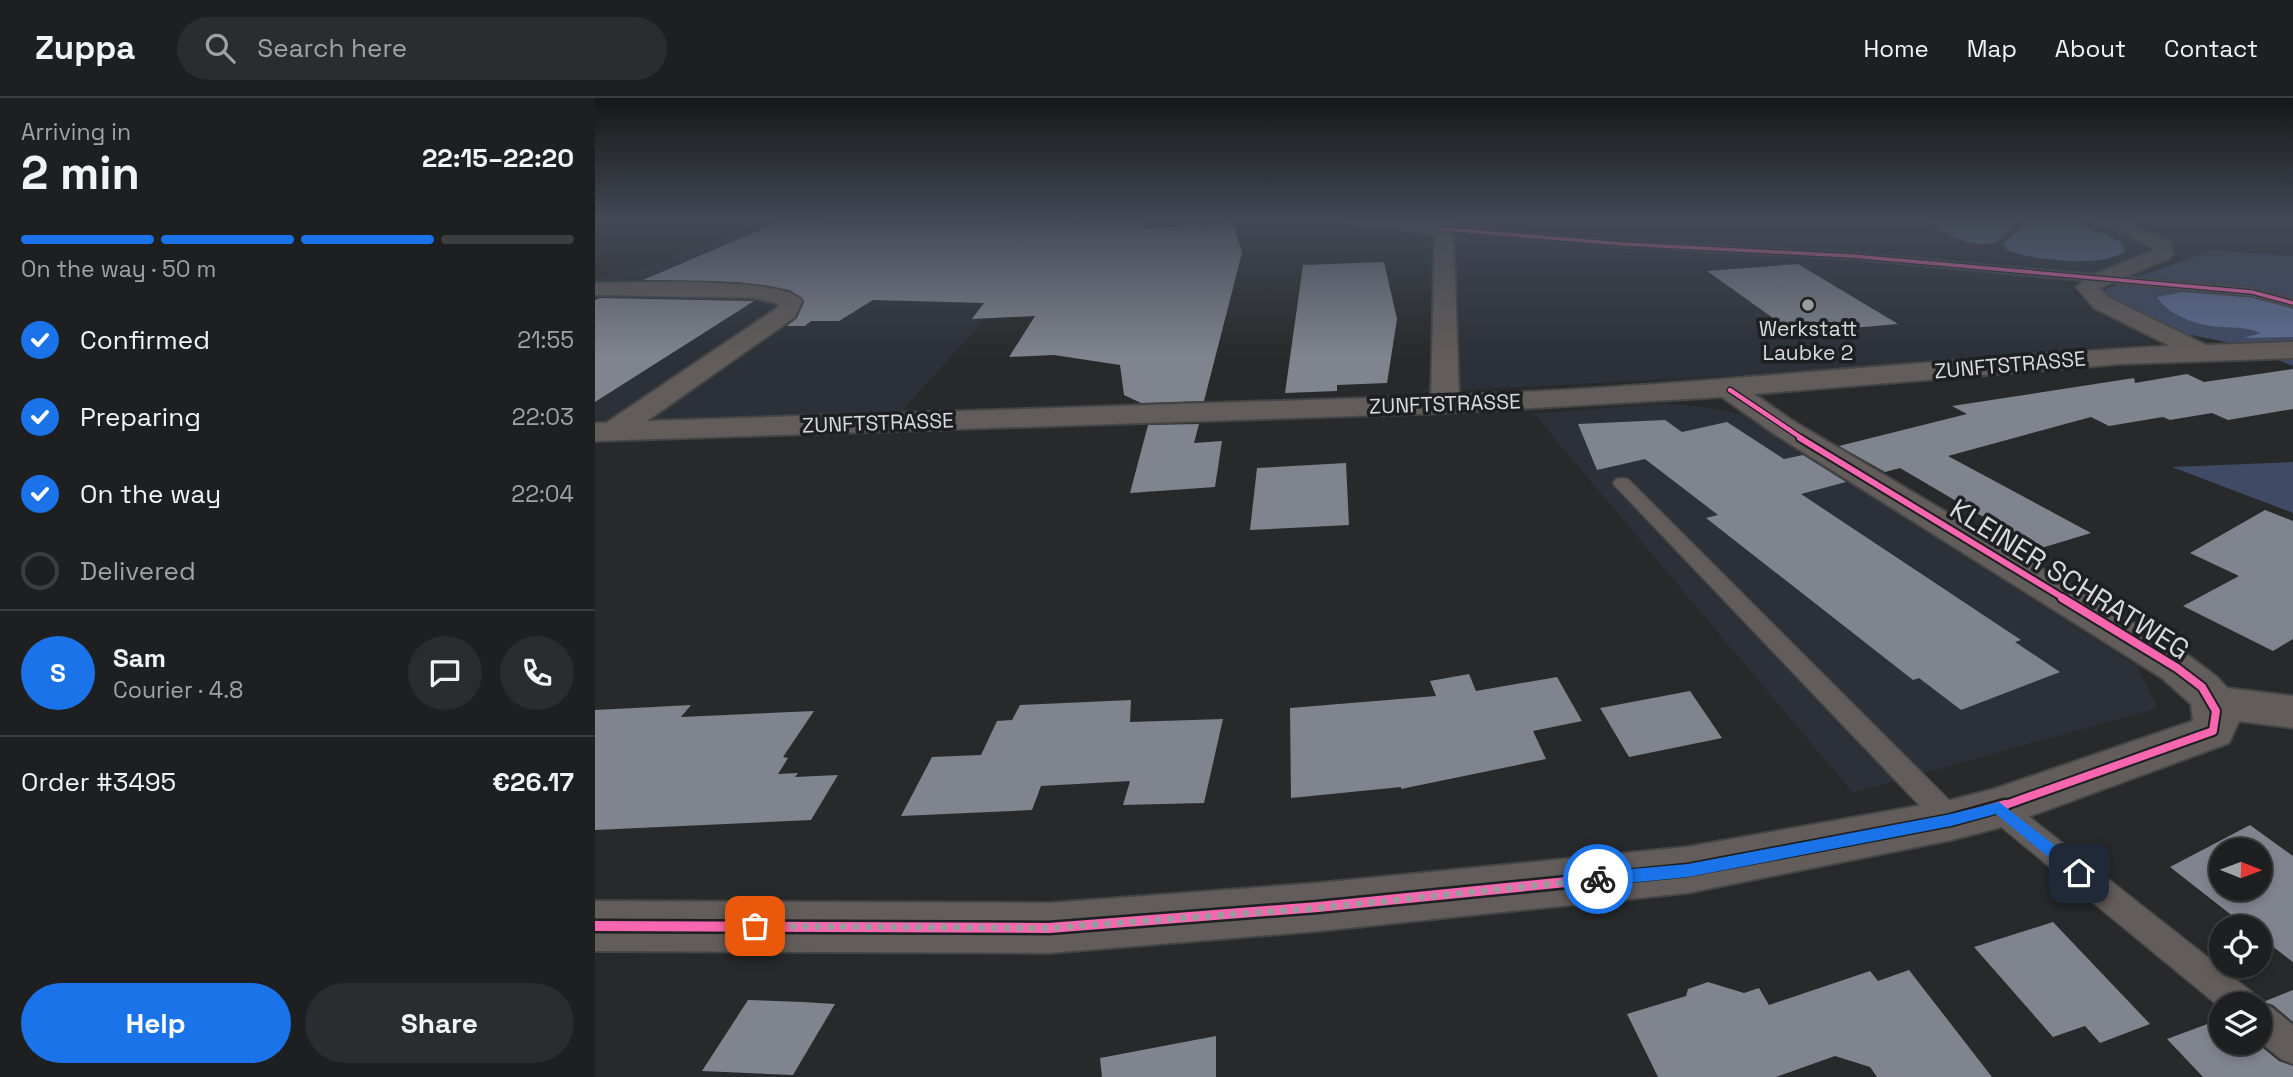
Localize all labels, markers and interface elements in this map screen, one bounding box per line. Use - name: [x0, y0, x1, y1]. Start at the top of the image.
- search box: [177, 17, 667, 80]
- text: Zuppa: [35, 27, 135, 69]
- icon: search: [201, 29, 239, 67]
- text: Search here: [257, 31, 407, 65]
- text: Home: [1863, 33, 1929, 64]
- text: Map: [1967, 33, 2017, 64]
- text: About: [2055, 33, 2126, 64]
- text: Contact: [2164, 33, 2258, 64]
- text: Arriving in: [21, 117, 131, 147]
- text: 22:15–22:20: [422, 141, 574, 175]
- text: 2 min: [21, 144, 140, 202]
- text: On the way · 50 m: [21, 254, 216, 284]
- marker: Werkstatt Laubke 2: [1800, 297, 1816, 313]
- place label: Werkstatt Laubke 2: [1759, 315, 1857, 366]
- icon: check: [21, 321, 59, 359]
- text: Confirmed: [80, 323, 210, 357]
- text: 21:55: [517, 325, 574, 355]
- street label: ZUNFTSTRASSE: [1933, 344, 2087, 385]
- street label: ZUNFTSTRASSE: [1369, 387, 1521, 420]
- icon: check: [21, 398, 59, 436]
- text: Preparing: [80, 400, 201, 434]
- text: 22:03: [512, 402, 574, 432]
- street label: ZUNFTSTRASSE: [802, 406, 954, 439]
- icon: check: [21, 475, 59, 513]
- text: On the way: [80, 477, 221, 511]
- text: 22:04: [511, 479, 574, 509]
- street label: KLEINER SCHRATWEG: [1943, 491, 2197, 667]
- text: Delivered: [80, 554, 196, 588]
- button: chat: [408, 636, 482, 710]
- button: phone: [500, 636, 574, 710]
- text: Sam: [113, 641, 166, 675]
- text: S: [50, 656, 66, 690]
- text: Courier · 4.8: [113, 675, 243, 705]
- text: Order #3495: [21, 765, 176, 799]
- text: €26.17: [492, 765, 574, 799]
- north arrow: [2209, 838, 2271, 901]
- map controls: [2209, 838, 2272, 1055]
- pin: [2049, 843, 2109, 903]
- courier: [1563, 844, 1633, 914]
- icon: home: [2060, 854, 2098, 892]
- icon: bike: [1579, 860, 1617, 898]
- pin: [725, 896, 785, 956]
- icon: bag: [736, 907, 774, 945]
- button: locate: [2209, 915, 2272, 978]
- button: Help: [21, 983, 291, 1063]
- button: Share: [305, 983, 574, 1063]
- button: layers: [2209, 992, 2272, 1055]

